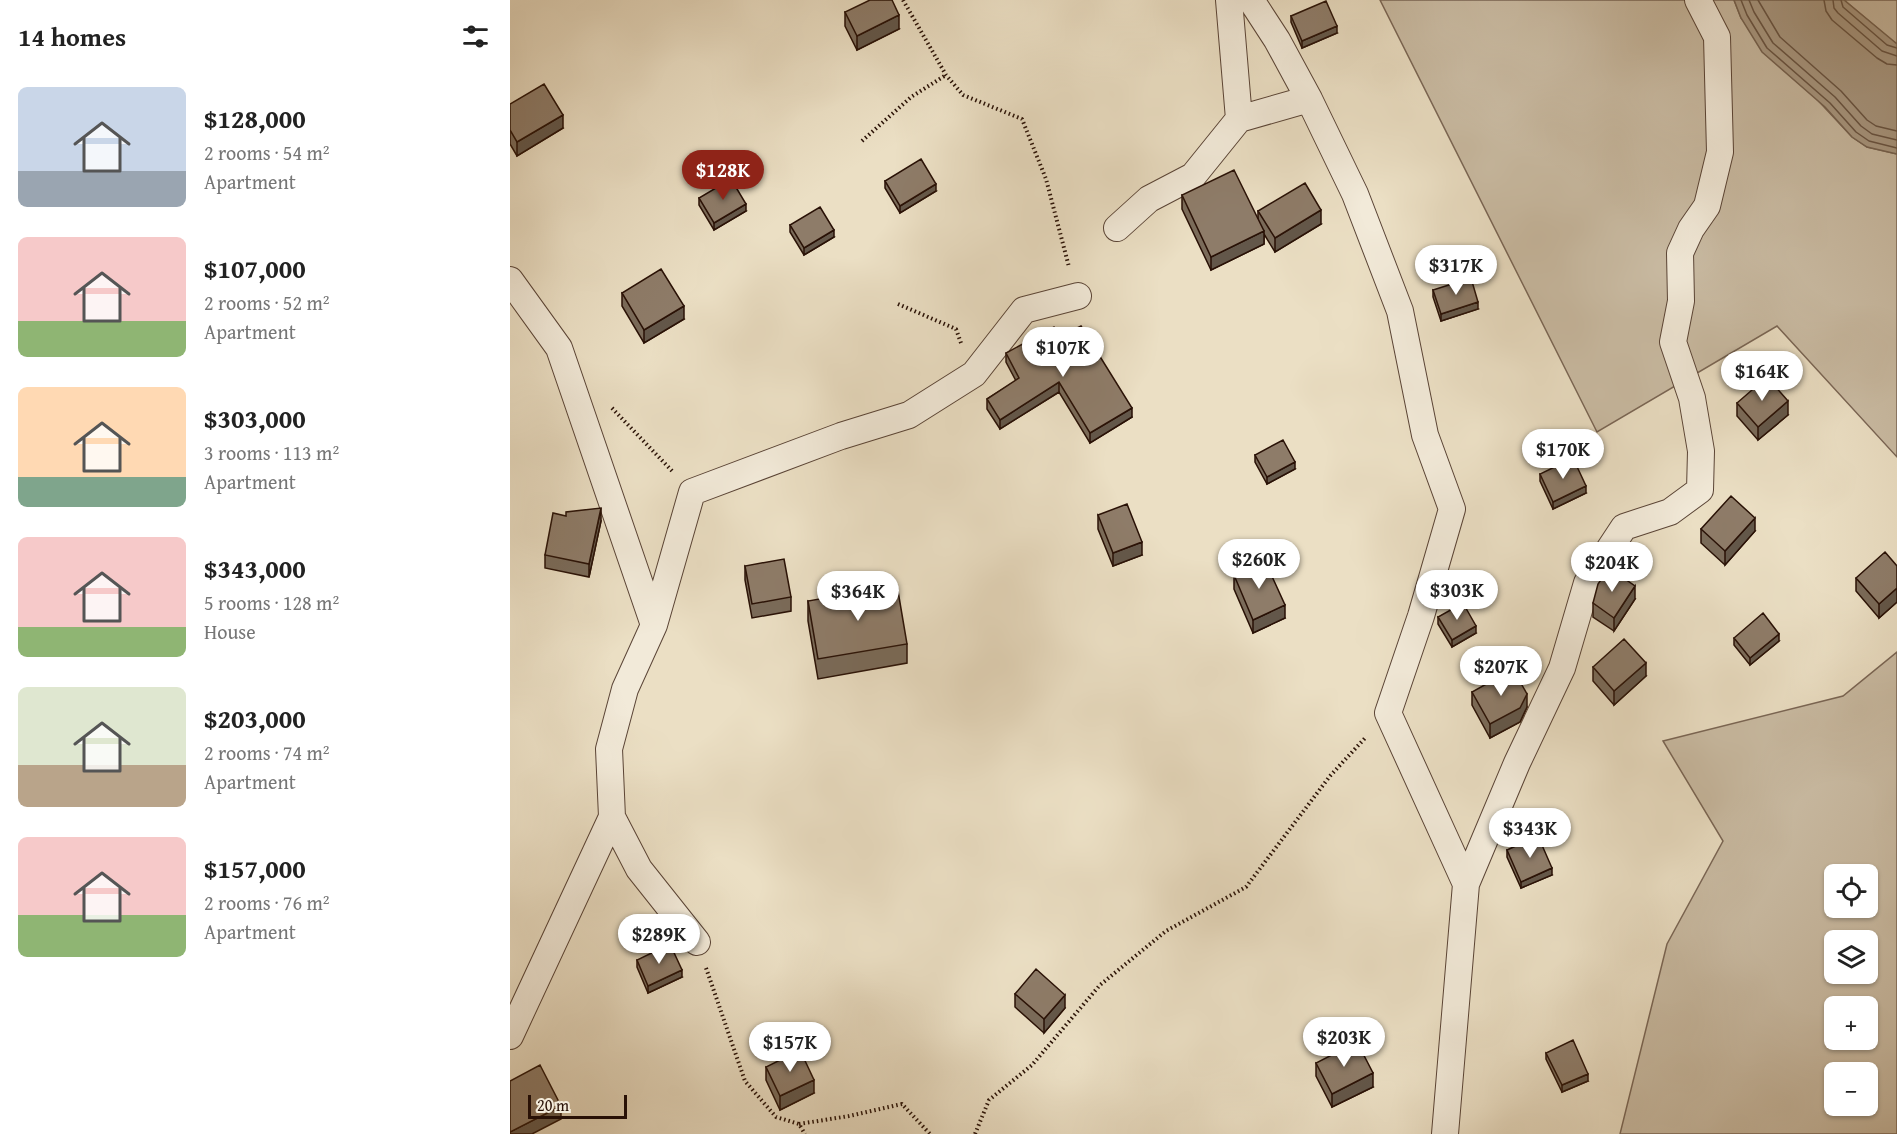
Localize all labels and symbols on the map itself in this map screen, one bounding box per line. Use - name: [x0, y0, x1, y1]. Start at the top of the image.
- pin: $128K: [681, 150, 765, 201]
- pin: $317K: [1414, 245, 1498, 296]
- pin: $107K: [1021, 327, 1105, 378]
- pin: $164K: [1720, 351, 1804, 402]
- pin: $170K: [1521, 429, 1605, 480]
- pin: $260K: [1217, 539, 1301, 590]
- pin: $204K: [1570, 542, 1654, 593]
- pin: $303K: [1415, 570, 1499, 621]
- pin: $364K: [816, 571, 900, 622]
- pin: $207K: [1459, 646, 1543, 697]
- pin: $343K: [1488, 808, 1572, 859]
- pin: $289K: [617, 914, 701, 965]
- pin: $203K: [1302, 1017, 1386, 1068]
- pin: $157K: [748, 1022, 832, 1073]
- scale bar: [528, 1092, 627, 1120]

